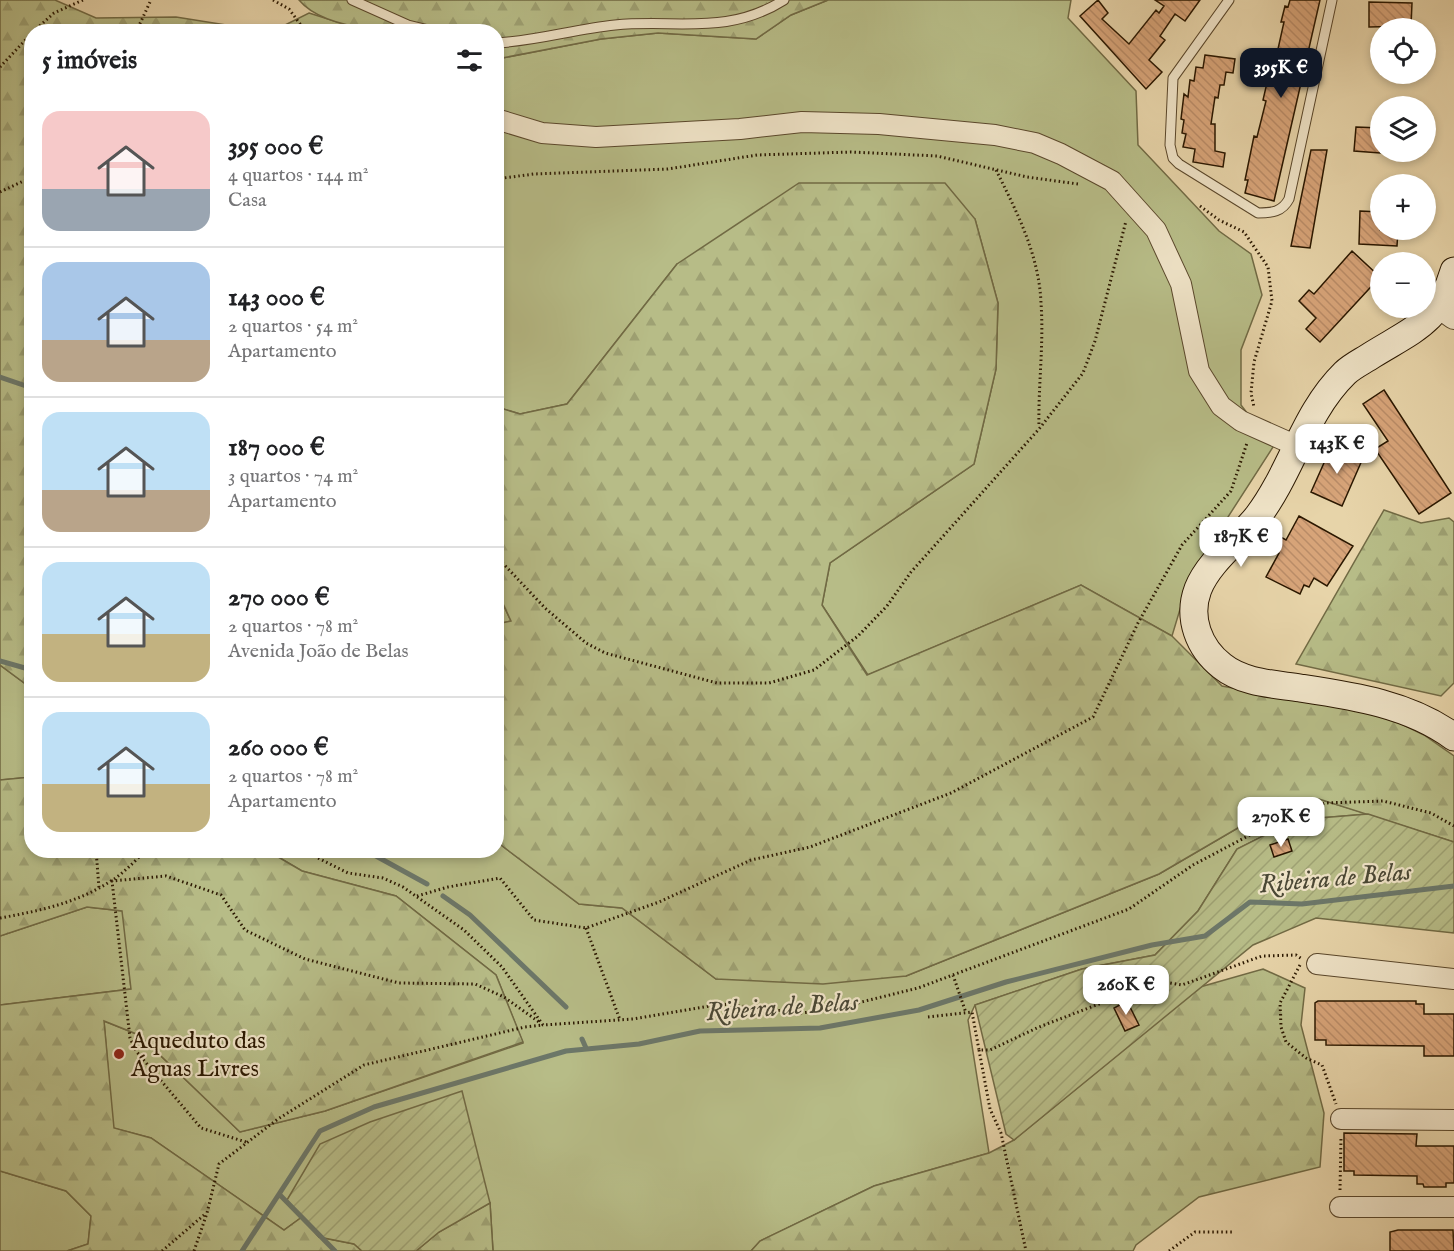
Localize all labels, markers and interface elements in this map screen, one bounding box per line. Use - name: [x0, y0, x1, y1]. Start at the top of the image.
- map controls: [1370, 18, 1436, 318]
- button: locate: [1370, 18, 1436, 84]
- text: 5 imóveis: [42, 44, 137, 77]
- icon: filters: [453, 44, 486, 77]
- pin: 395K €: [1232, 48, 1330, 99]
- text: 395K €: [1254, 55, 1308, 80]
- button: layers: [1370, 96, 1436, 162]
- text: 395 000 €: [228, 130, 323, 163]
- icon: home: [90, 135, 162, 207]
- text: 4 quartos · 144 m²: [228, 163, 369, 188]
- button: +: [1370, 174, 1436, 240]
- text: Casa: [228, 188, 267, 213]
- button: −: [1370, 252, 1436, 318]
- text: 143 000 €: [228, 281, 325, 314]
- icon: home: [90, 286, 162, 358]
- text: 2 quartos · 54 m²: [228, 314, 358, 339]
- text: Apartamento: [228, 339, 337, 364]
- pin: 143K €: [1288, 424, 1386, 475]
- text: 187 000 €: [228, 431, 325, 464]
- text: 143K €: [1309, 431, 1365, 456]
- icon: home: [90, 436, 162, 508]
- text: 3 quartos · 74 m²: [228, 464, 358, 489]
- text: Apartamento: [228, 489, 337, 514]
- pin: 187K €: [1192, 517, 1290, 568]
- text: 187K €: [1213, 524, 1269, 549]
- text: 270 000 €: [228, 581, 330, 614]
- icon: home: [90, 586, 162, 658]
- text: 2 quartos · 78 m²: [228, 614, 358, 639]
- text: Avenida João de Belas: [228, 639, 409, 664]
- text: 260 000 €: [228, 731, 329, 764]
- icon: home: [90, 736, 162, 808]
- text: 2 quartos · 78 m²: [228, 764, 358, 789]
- text: Apartamento: [228, 789, 337, 814]
- pin: 270K €: [1232, 797, 1330, 848]
- text: 270K €: [1252, 804, 1310, 829]
- water label: Ribeira de Belas: [1258, 855, 1413, 902]
- pin: 260K €: [1077, 965, 1175, 1016]
- text: 260K €: [1097, 972, 1155, 997]
- water label: Ribeira de Belas: [705, 986, 860, 1029]
- place label: Aqueduto das Águas Livres: [130, 1026, 266, 1085]
- marker: Aqueduto das Águas Livres: [112, 1047, 126, 1061]

